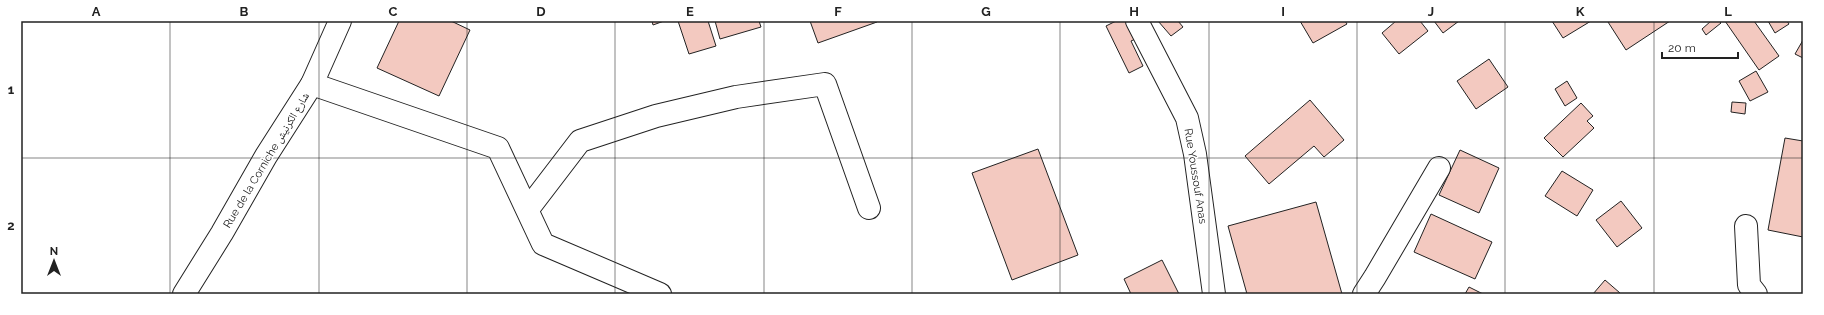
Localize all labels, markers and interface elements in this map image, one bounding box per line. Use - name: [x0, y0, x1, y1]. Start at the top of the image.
- text: A: [92, 4, 101, 19]
- text: B: [240, 4, 249, 19]
- text: C: [389, 4, 398, 19]
- text: D: [536, 4, 546, 19]
- text: E: [686, 4, 694, 19]
- text: F: [834, 4, 842, 19]
- text: G: [981, 4, 991, 19]
- text: H: [1129, 4, 1139, 19]
- text: I: [1281, 4, 1285, 19]
- text: J: [1428, 4, 1434, 19]
- text: K: [1576, 4, 1585, 19]
- text: L: [1724, 4, 1732, 19]
- scale bar: [1662, 34, 1738, 60]
- text: 20 m: [1668, 41, 1696, 55]
- text: 1: [8, 82, 15, 97]
- street label: Rue de la Corniche شارع الكرنيش: [221, 90, 312, 230]
- street label: Rue Youssouf Anas: [1182, 127, 1209, 225]
- text: 2: [7, 218, 15, 233]
- north arrow: [34, 241, 74, 281]
- text: N: [50, 245, 58, 258]

